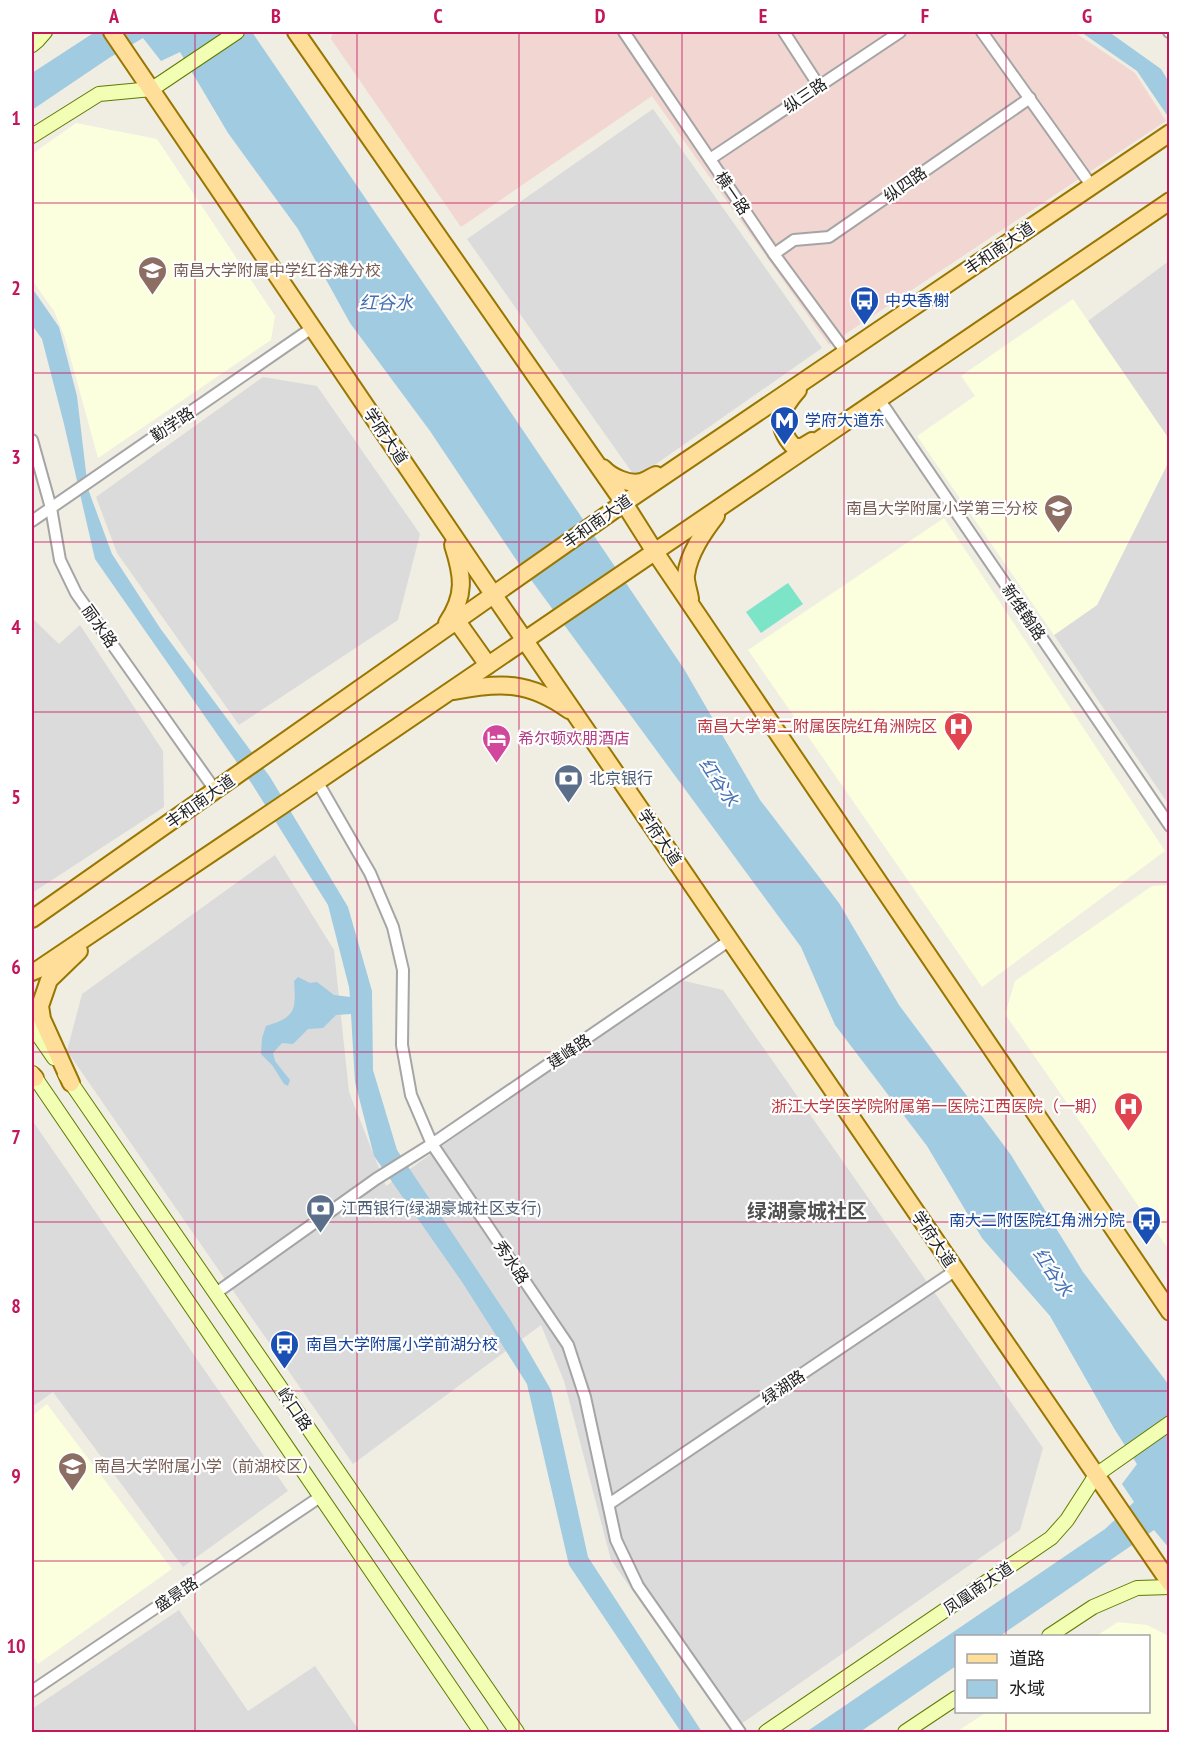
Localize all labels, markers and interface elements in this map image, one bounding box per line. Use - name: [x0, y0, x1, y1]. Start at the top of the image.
- text: A: [108, 3, 120, 29]
- text: B: [271, 3, 281, 29]
- text: C: [433, 3, 443, 29]
- text: D: [595, 3, 606, 29]
- text: E: [759, 3, 767, 29]
- text: F: [921, 3, 929, 29]
- text: G: [1082, 3, 1092, 29]
- street label: 纵三路: [780, 73, 830, 117]
- text: 1: [11, 105, 21, 131]
- street label: 纵四路: [880, 162, 930, 206]
- street label: 横一路: [711, 168, 755, 218]
- street label: 丰和南大道: [960, 217, 1038, 279]
- school or university icon: 南昌大学附属中学红谷滩分校: [136, 254, 168, 296]
- place label: 南昌大学附属中学红谷滩分校: [173, 260, 381, 280]
- text: 2: [11, 275, 21, 301]
- bus stop icon: 中央香榭: [848, 284, 880, 326]
- place label: 中央香榭: [885, 290, 949, 310]
- water label: 红谷水: [359, 291, 414, 314]
- street label: 勤学路: [147, 402, 197, 446]
- street label: 学府大道: [360, 404, 412, 468]
- metro station icon: 学府大道东: [768, 404, 800, 446]
- place label: 学府大道东: [805, 410, 885, 430]
- text: 3: [11, 444, 21, 470]
- street label: 丰和南大道: [558, 490, 636, 552]
- school or university icon: 南昌大学附属小学第三分校: [1043, 492, 1075, 534]
- place label: 南昌大学附属小学第三分校: [846, 498, 1038, 518]
- street label: 新维翰路: [998, 580, 1050, 644]
- street label: 丽水路: [78, 601, 122, 651]
- text: 4: [11, 614, 21, 640]
- hospital icon: 南昌大学第二附属医院红角洲院区: [942, 710, 974, 752]
- place label: 南昌大学第二附属医院红角洲院区: [697, 716, 937, 736]
- hotel icon: 希尔顿欢朋酒店: [481, 722, 513, 764]
- place label: 希尔顿欢朋酒店: [518, 728, 630, 748]
- water label: 红谷水: [694, 753, 744, 812]
- bank icon: 北京银行: [552, 762, 584, 804]
- place label: 北京银行: [589, 768, 653, 788]
- street label: 丰和南大道: [161, 770, 239, 832]
- text: 5: [11, 784, 21, 810]
- street label: 学府大道: [634, 805, 686, 869]
- text: 6: [11, 954, 21, 980]
- street label: 建峰路: [544, 1029, 594, 1073]
- hospital icon: 浙江大学医学院附属第一医院江西医院（一期）: [1112, 1090, 1144, 1132]
- place label: 浙江大学医学院附属第一医院江西医院（一期）: [771, 1096, 1107, 1116]
- text: 7: [11, 1124, 21, 1150]
- bank icon: 江西银行(绿湖豪城社区支行): [304, 1192, 336, 1234]
- place label: 江西银行(绿湖豪城社区支行): [341, 1198, 541, 1218]
- district label: 绿湖豪城社区: [747, 1198, 867, 1224]
- bus stop icon: 南大二附医院红角洲分院: [1130, 1204, 1162, 1246]
- street label: 学府大道: [908, 1207, 960, 1271]
- place label: 南大二附医院红角洲分院: [949, 1210, 1125, 1230]
- street label: 秀水路: [490, 1237, 534, 1287]
- water label: 红谷水: [1028, 1243, 1078, 1302]
- text: 8: [11, 1293, 21, 1319]
- bus stop icon: 南昌大学附属小学前湖分校: [269, 1328, 301, 1370]
- place label: 南昌大学附属小学前湖分校: [306, 1334, 498, 1354]
- street label: 绿湖路: [758, 1365, 808, 1409]
- street label: 岭口路: [273, 1384, 317, 1434]
- school or university icon: 南昌大学附属小学（前湖校区）: [57, 1450, 89, 1492]
- place label: 南昌大学附属小学（前湖校区）: [94, 1456, 318, 1476]
- text: 9: [11, 1463, 21, 1489]
- street label: 凤凰南大道: [939, 1557, 1017, 1619]
- street label: 盛景路: [151, 1572, 201, 1616]
- text: 10: [6, 1633, 26, 1659]
- legend: [955, 1635, 1150, 1713]
- text: 道路: [1009, 1647, 1045, 1670]
- text: 水域: [1009, 1677, 1045, 1700]

